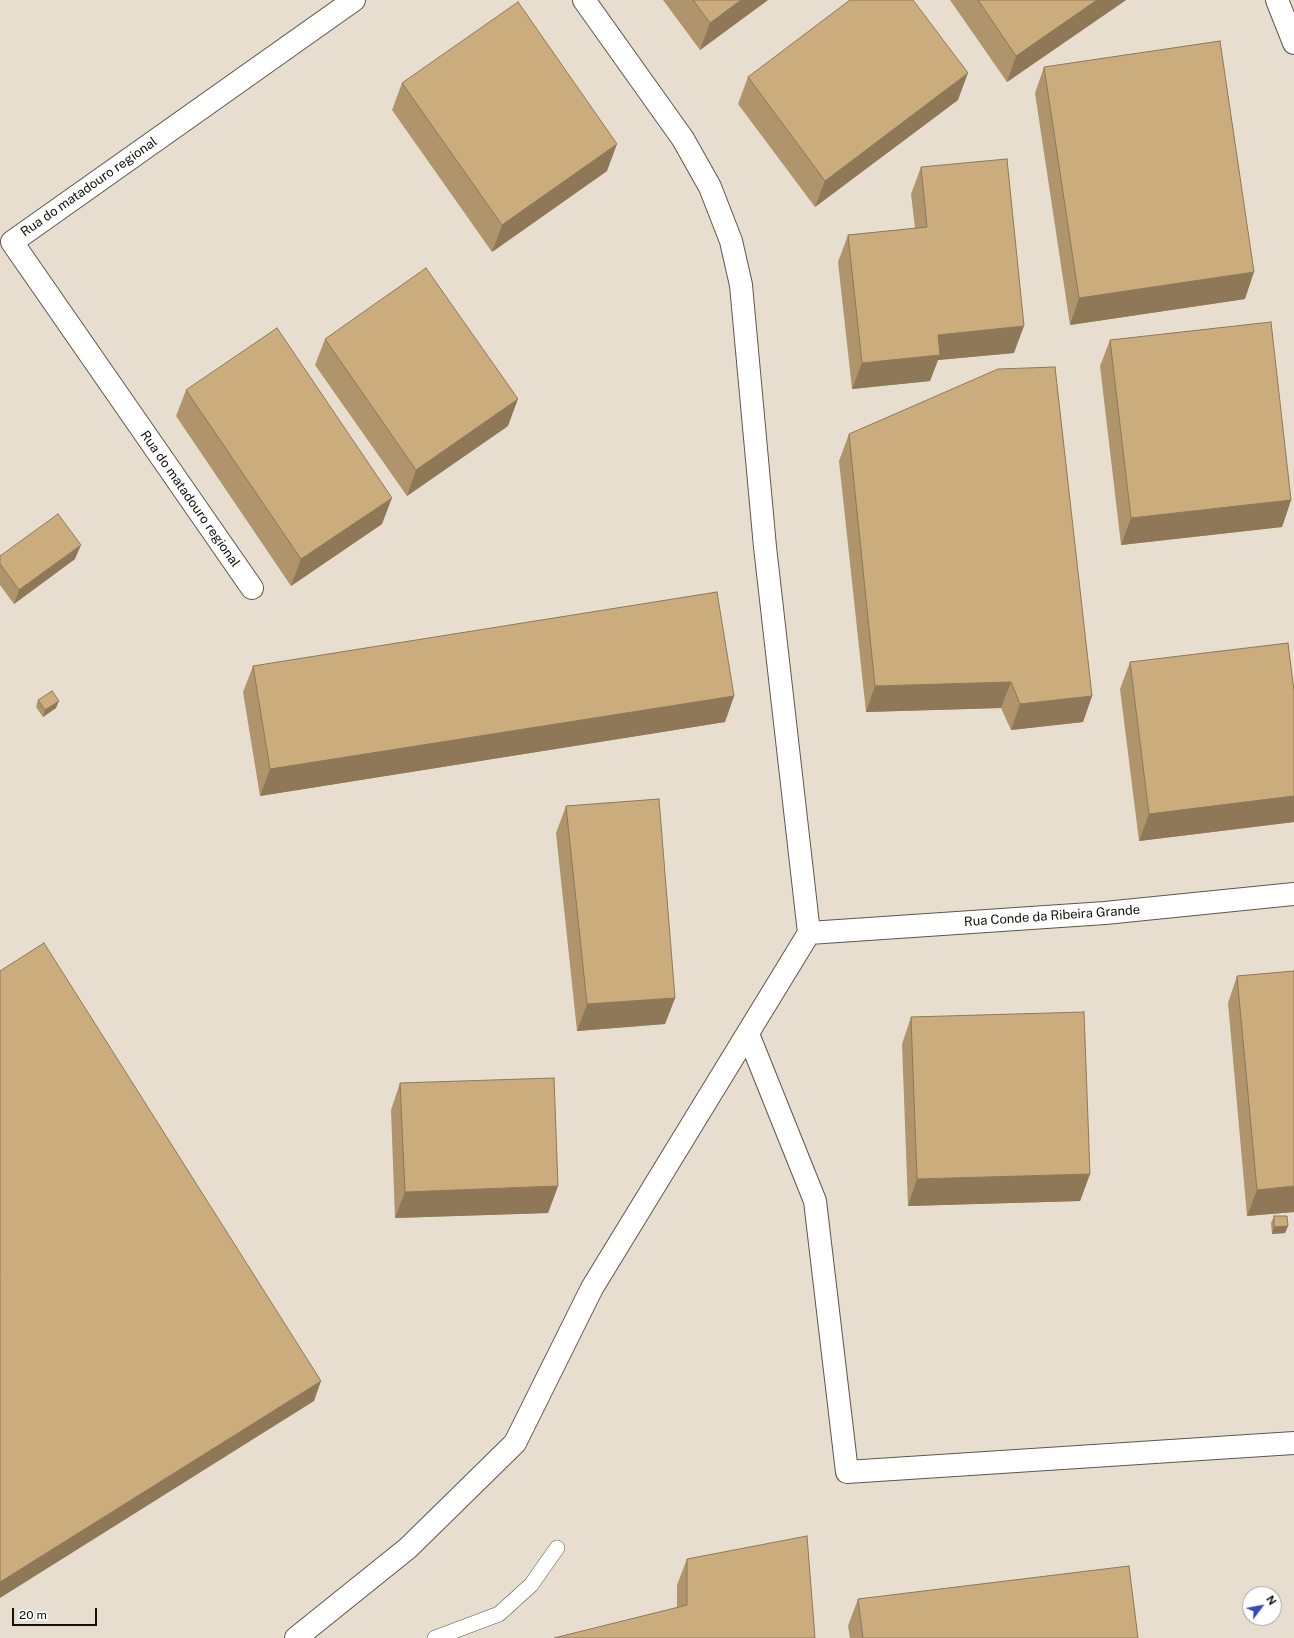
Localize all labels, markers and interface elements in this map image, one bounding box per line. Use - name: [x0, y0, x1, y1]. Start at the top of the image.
- street label: Rua do matadouro regional: [18, 134, 160, 240]
- street label: Rua do matadouro regional: [137, 428, 243, 570]
- street label: Rua Conde da Ribeira Grande: [963, 902, 1141, 930]
- north arrow: [1242, 1586, 1282, 1626]
- text: N: [1264, 1593, 1279, 1607]
- scale bar: [14, 1600, 99, 1626]
- text: 20 m: [19, 1608, 47, 1622]

